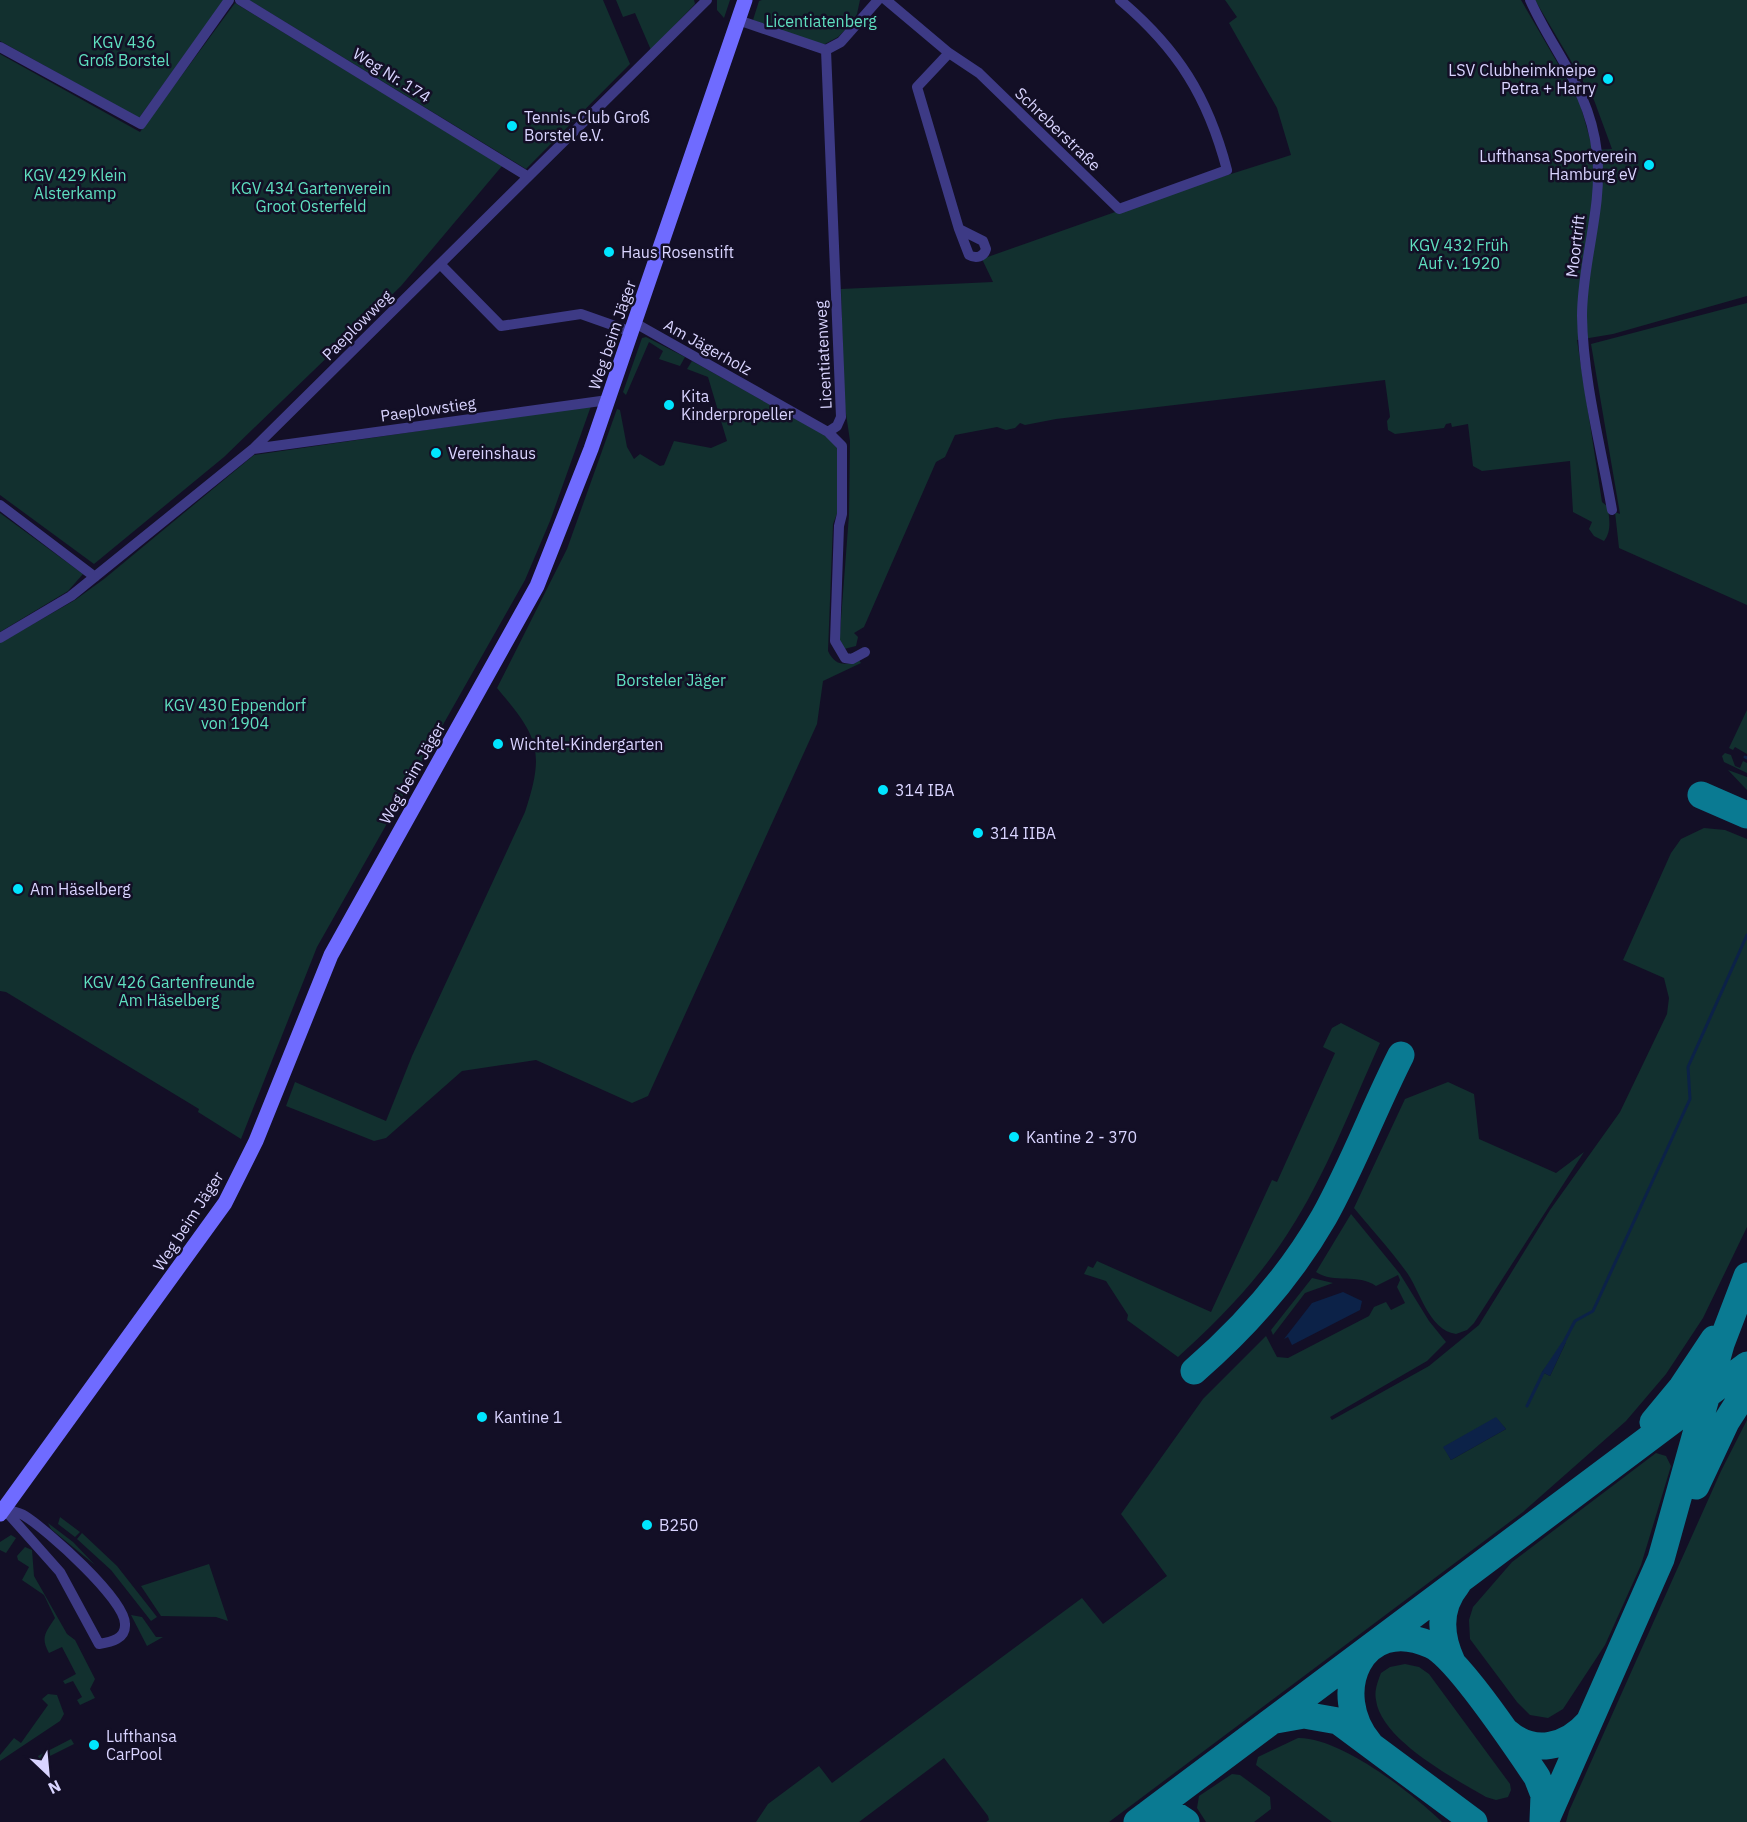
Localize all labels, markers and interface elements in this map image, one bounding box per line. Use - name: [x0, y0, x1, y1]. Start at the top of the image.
- park label: Licentiatenberg: [765, 11, 877, 31]
- park label: KGV 436 Groß Borstel: [78, 32, 170, 70]
- street label: Weg Nr. 174: [349, 43, 435, 107]
- place label: LSV Clubheimkneipe Petra + Harry: [1448, 60, 1596, 98]
- marker: LSV Clubheimkneipe Petra + Harry: [1601, 72, 1615, 86]
- street label: Schreberstraße: [1011, 83, 1105, 175]
- place label: Tennis-Club Groß Borstel e.V.: [524, 107, 650, 145]
- marker: Tennis-Club Groß Borstel e.V.: [505, 119, 519, 133]
- place label: Lufthansa Sportverein Hamburg eV: [1479, 146, 1637, 184]
- marker: Lufthansa Sportverein Hamburg eV: [1642, 158, 1656, 172]
- park label: KGV 429 Klein Alsterkamp: [23, 165, 127, 203]
- park label: KGV 434 Gartenverein Groot Osterfeld: [231, 178, 391, 216]
- street label: Moortrift: [1561, 213, 1589, 279]
- park label: KGV 432 Früh Auf v. 1920: [1409, 235, 1509, 273]
- place label: Haus Rosenstift: [621, 242, 734, 262]
- marker: Haus Rosenstift: [602, 245, 616, 259]
- street label: Weg beim Jäger: [584, 277, 640, 392]
- street label: Paeplowweg: [318, 285, 397, 364]
- street label: Licentiatenweg: [810, 300, 836, 410]
- street label: Am Jägerholz: [660, 315, 756, 379]
- place label: Kita Kinderpropeller: [681, 386, 794, 424]
- street label: Paeplowstieg: [379, 392, 478, 426]
- marker: Kita Kinderpropeller: [662, 398, 676, 412]
- place label: Vereinshaus: [448, 443, 536, 463]
- marker: Vereinshaus: [429, 446, 443, 460]
- park label: Borsteler Jäger: [616, 670, 726, 690]
- park label: KGV 430 Eppendorf von 1904: [164, 695, 306, 733]
- street label: Weg beim Jäger: [375, 718, 449, 828]
- place label: Wichtel-Kindergarten: [510, 734, 663, 754]
- marker: Wichtel-Kindergarten: [491, 737, 505, 751]
- place label: 314 IBA: [895, 780, 955, 800]
- marker: 314 IBA: [876, 783, 890, 797]
- place label: 314 IIBA: [990, 823, 1056, 843]
- marker: 314 IIBA: [971, 826, 985, 840]
- place label: Am Häselberg: [30, 879, 131, 899]
- marker: Am Häselberg: [11, 882, 25, 896]
- park label: KGV 426 Gartenfreunde Am Häselberg: [83, 972, 255, 1010]
- place label: Kantine 2 - 370: [1026, 1127, 1137, 1147]
- marker: Kantine 2 - 370: [1007, 1130, 1021, 1144]
- street label: Weg beim Jäger: [148, 1167, 228, 1274]
- place label: Kantine 1: [494, 1407, 562, 1427]
- marker: Kantine 1: [475, 1410, 489, 1424]
- place label: B250: [659, 1515, 698, 1535]
- marker: B250: [640, 1518, 654, 1532]
- place label: Lufthansa CarPool: [106, 1726, 177, 1764]
- marker: Lufthansa CarPool: [87, 1738, 101, 1752]
- north arrow: [18, 1744, 78, 1804]
- text: N: [45, 1776, 64, 1799]

